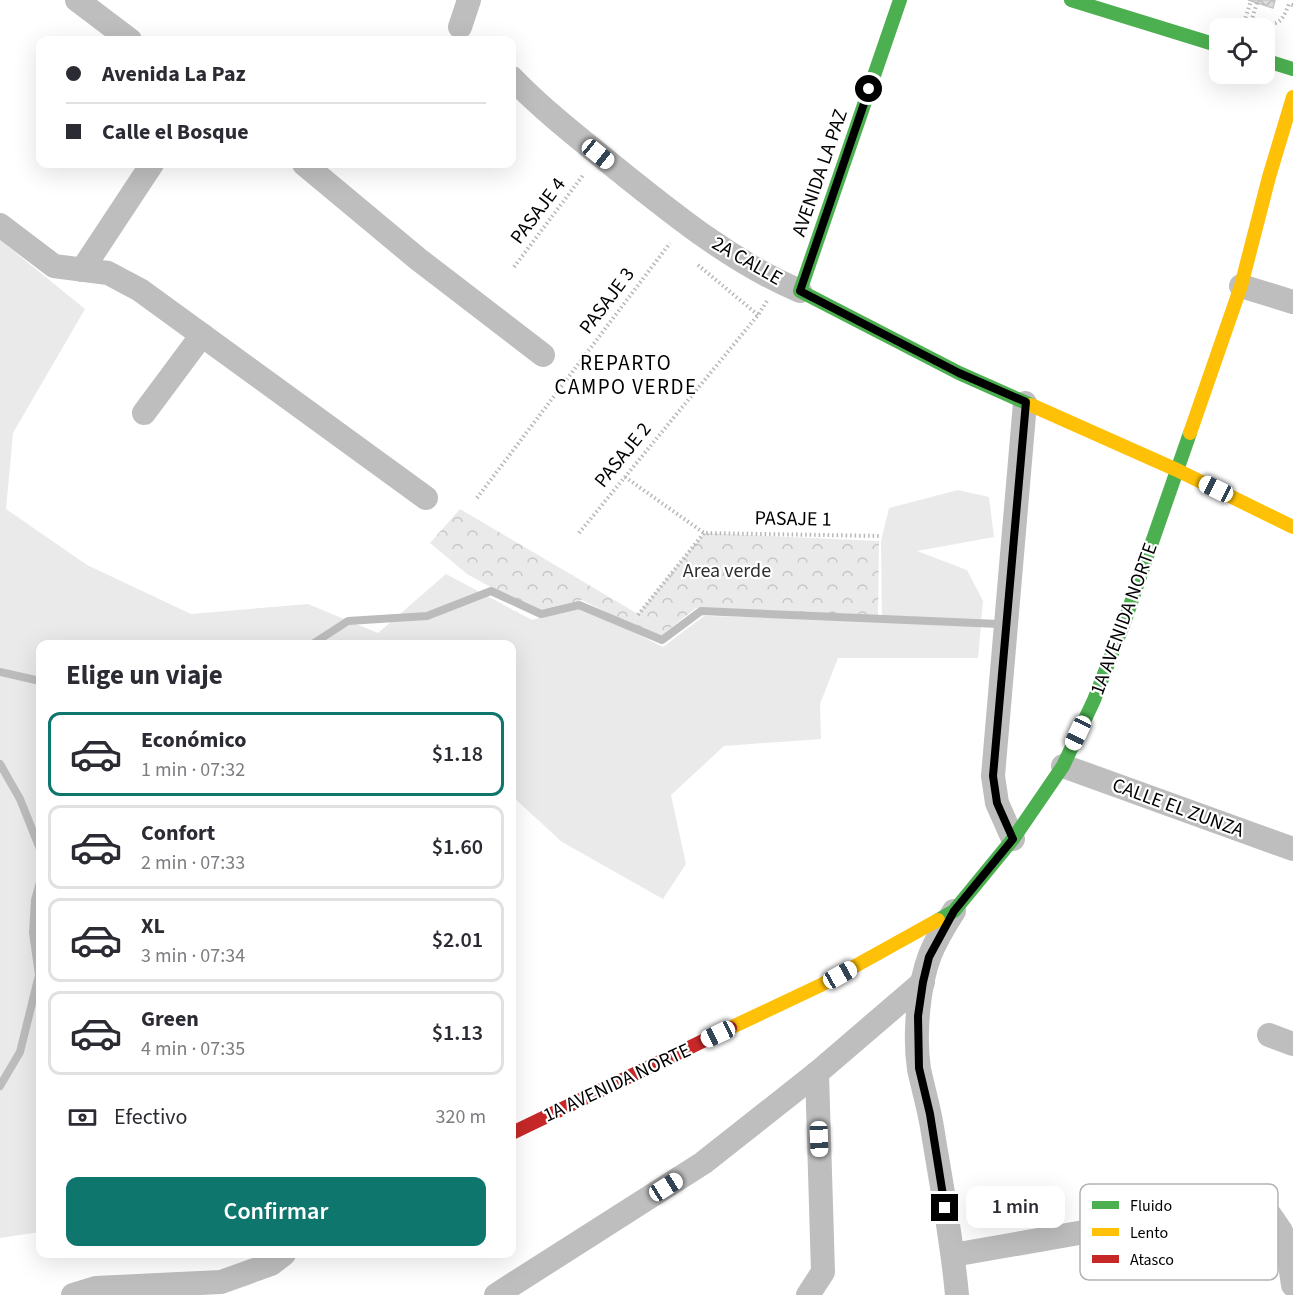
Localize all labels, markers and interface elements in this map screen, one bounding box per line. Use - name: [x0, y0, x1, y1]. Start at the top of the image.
- map controls: [1209, 18, 1275, 84]
- button: locate: [1209, 18, 1275, 84]
- text: Avenida La Paz: [102, 58, 246, 90]
- route start: [855, 75, 882, 102]
- street label: AVENIDA LA PAZ: [785, 106, 855, 240]
- text: Calle el Bosque: [102, 116, 249, 148]
- car: [578, 136, 618, 172]
- street label: PASAJE 4: [504, 172, 572, 250]
- street label: 2A CALLE: [707, 230, 787, 292]
- street label: PASAJE 3: [573, 262, 641, 340]
- district label: REPARTO CAMPO VERDE: [554, 348, 698, 402]
- street label: PASAJE 2: [588, 416, 658, 494]
- car: [1196, 473, 1236, 505]
- street label: PASAJE 1: [754, 504, 832, 534]
- street label: 1A AVENIDA NORTE: [1083, 539, 1165, 699]
- park label: Area verde: [683, 557, 771, 585]
- text: Elige un viaje: [66, 656, 223, 695]
- car: [1062, 713, 1094, 753]
- text: Económico: [141, 724, 246, 756]
- icon: car: [69, 727, 123, 781]
- text: $1.18: [432, 738, 483, 770]
- text: 1 min · 07:32: [141, 756, 245, 784]
- street label: CALLE EL ZUNZA: [1108, 771, 1248, 845]
- text: Confort: [141, 817, 215, 849]
- icon: car: [69, 820, 123, 874]
- text: $1.60: [432, 831, 483, 863]
- text: 2 min · 07:33: [141, 849, 245, 877]
- text: XL: [141, 910, 165, 942]
- icon: car: [69, 913, 123, 967]
- text: $2.01: [432, 924, 483, 956]
- text: 3 min · 07:34: [141, 942, 245, 970]
- car: [820, 958, 860, 992]
- text: Green: [141, 1003, 199, 1035]
- icon: car: [69, 1006, 123, 1060]
- text: $1.13: [432, 1017, 483, 1049]
- car: [698, 1018, 738, 1050]
- text: 4 min · 07:35: [141, 1035, 245, 1063]
- street label: 1A AVENIDA NORTE: [539, 1037, 695, 1129]
- icon: cash: [66, 1101, 99, 1134]
- text: Efectivo: [114, 1101, 188, 1133]
- text: 320 m: [436, 1103, 486, 1131]
- car: [809, 1121, 829, 1157]
- car: [646, 1170, 686, 1204]
- button: Confirmar: [66, 1177, 486, 1246]
- legend: [1080, 1184, 1278, 1280]
- callout: 1 min: [966, 1187, 1065, 1229]
- text: 1 min: [992, 1193, 1039, 1221]
- route end: [931, 1194, 958, 1221]
- text: Fluido: [1130, 1195, 1172, 1217]
- text: Lento: [1130, 1222, 1168, 1244]
- text: Atasco: [1130, 1249, 1174, 1271]

